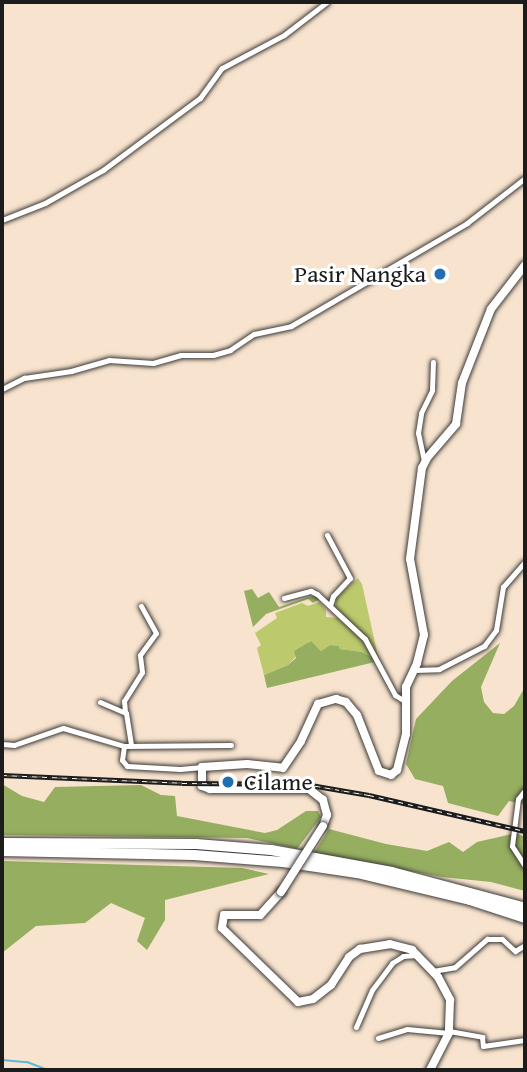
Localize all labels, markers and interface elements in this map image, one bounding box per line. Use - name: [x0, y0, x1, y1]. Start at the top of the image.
- place label: Pasir Nangka: [294, 260, 426, 288]
- marker: Pasir Nangka: [432, 266, 448, 282]
- place label: Cilame: [244, 768, 313, 796]
- marker: Cilame: [218, 772, 238, 792]

